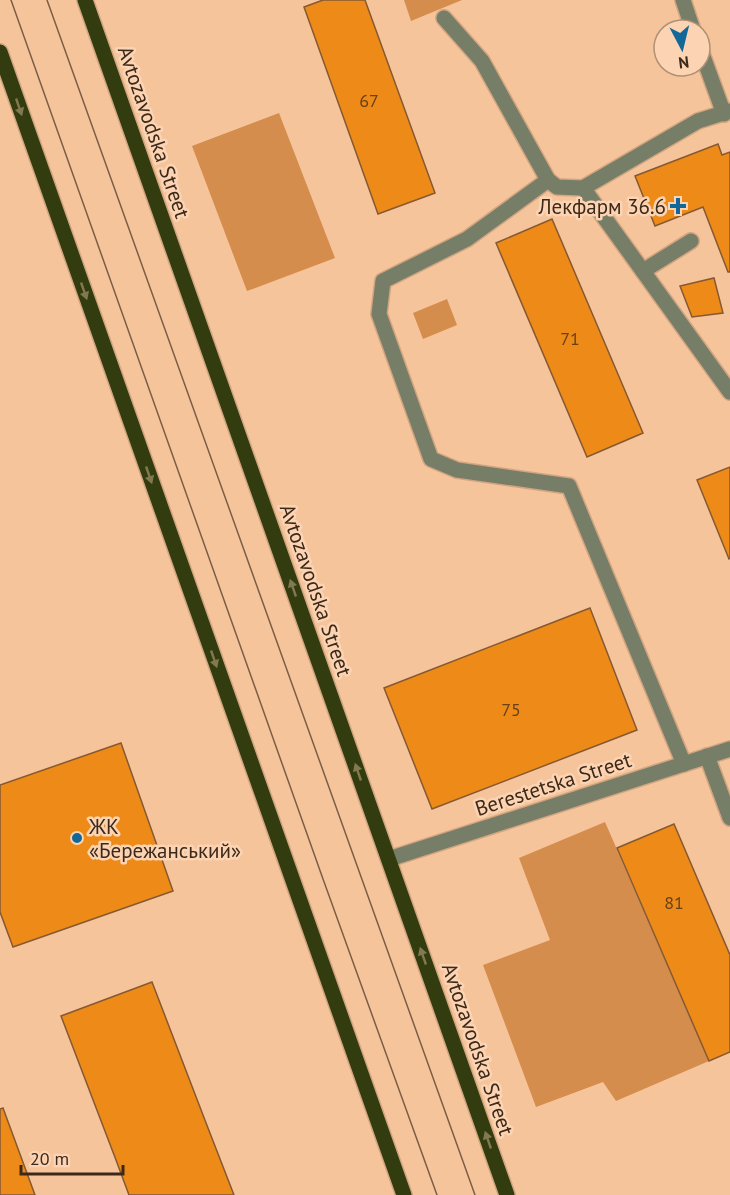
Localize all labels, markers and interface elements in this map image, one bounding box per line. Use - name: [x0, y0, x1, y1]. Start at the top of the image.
- north arrow: [652, 18, 712, 78]
- street label: Avtozavodska Street: [112, 42, 196, 222]
- text: N: [677, 52, 690, 73]
- house number: 67: [359, 89, 379, 112]
- one-way arrow: [15, 99, 25, 117]
- place label: Лекфарм 36.6: [537, 193, 666, 220]
- marker: Лекфарм 36.6: [671, 199, 685, 213]
- one-way arrow: [80, 282, 90, 300]
- house number: 71: [560, 327, 580, 350]
- one-way arrow: [145, 466, 155, 484]
- street label: Avtozavodska Street: [274, 500, 358, 680]
- one-way arrow: [288, 579, 298, 597]
- one-way arrow: [210, 650, 220, 668]
- house number: 75: [501, 698, 521, 721]
- street label: Berestetska Street: [471, 746, 635, 822]
- one-way arrow: [353, 763, 363, 781]
- place label: ЖК «Бережанський»: [88, 813, 241, 864]
- marker: ЖК «Бережанський»: [70, 831, 84, 845]
- house number: 81: [664, 891, 684, 914]
- one-way arrow: [418, 947, 428, 965]
- street label: Avtozavodska Street: [436, 959, 520, 1139]
- one-way arrow: [482, 1131, 492, 1149]
- scale bar: [21, 1138, 123, 1176]
- text: 20 m: [30, 1147, 69, 1170]

